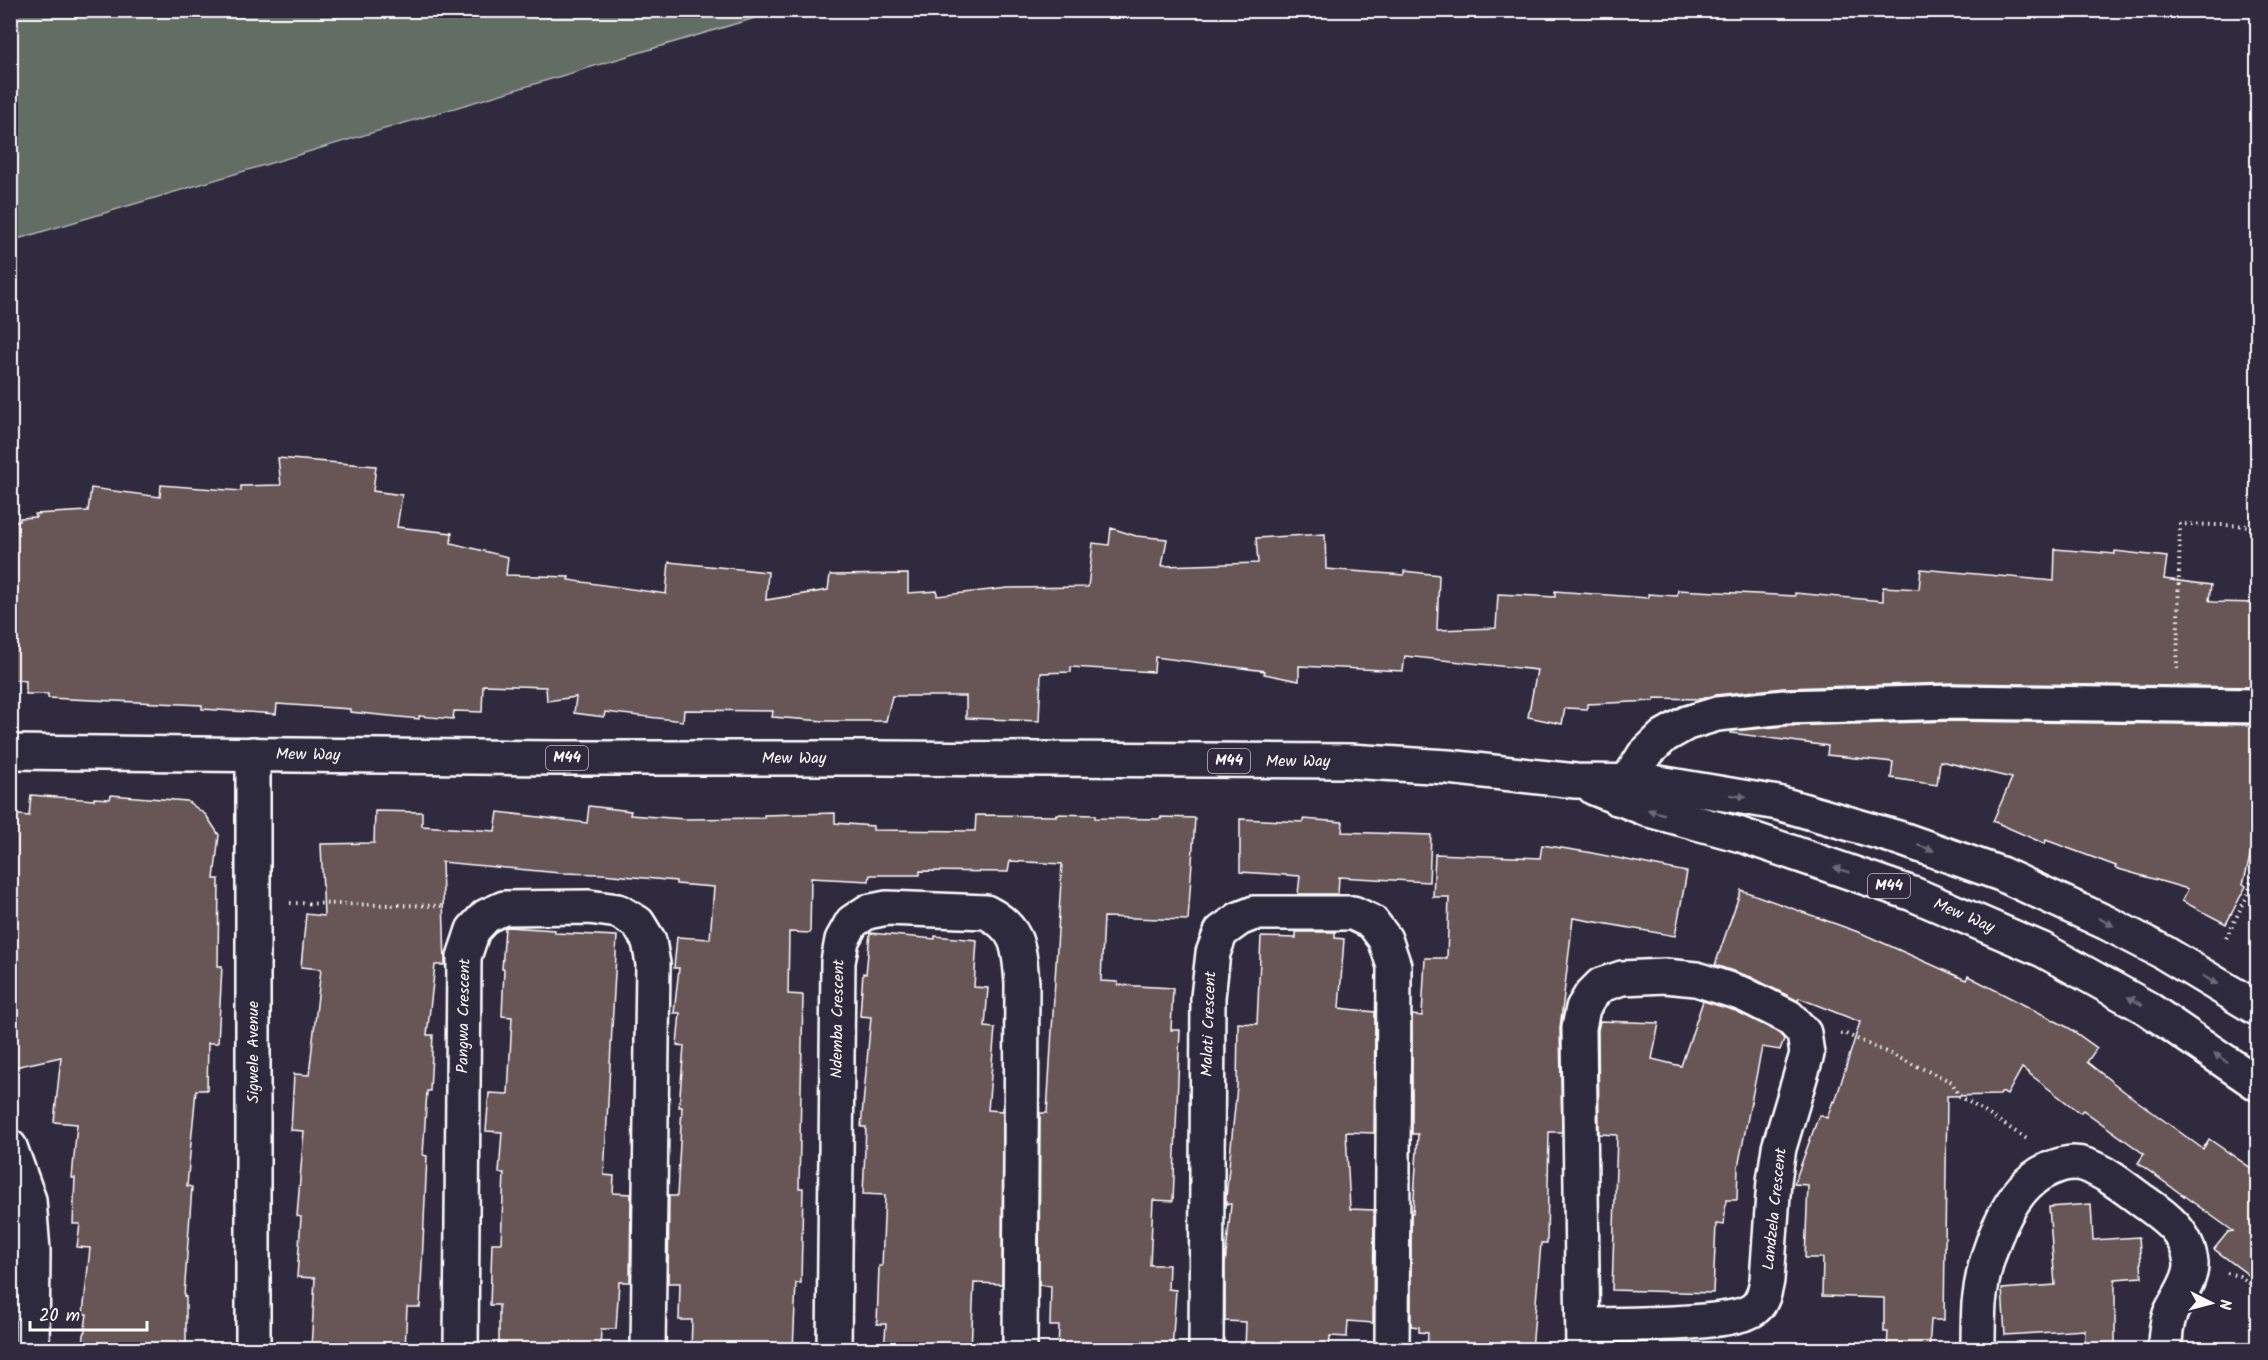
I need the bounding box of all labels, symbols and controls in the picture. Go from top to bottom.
street label: Mew Way [276,742,341,768]
road number: M44 [546,746,588,770]
street label: Mew Way [762,746,827,771]
road number: M44 [1208,749,1250,773]
street label: Mew Way [1266,749,1331,774]
one-way arrow [1729,792,1748,801]
one-way arrow [1647,807,1665,816]
one-way arrow [1917,843,1935,853]
one-way arrow [1833,864,1851,874]
road number: M44 [1868,874,1910,898]
street label: Mew Way [1929,892,1999,940]
one-way arrow [2097,917,2115,927]
street label: Pangwa Crescent [450,958,478,1074]
street label: Ndemba Crescent [824,958,852,1079]
street label: Malati Crescent [1195,970,1223,1077]
one-way arrow [2202,975,2219,985]
one-way arrow [2126,996,2143,1006]
street label: Sigwele Avenue [241,1001,266,1103]
one-way arrow [2213,1052,2229,1064]
street label: Landzela Crescent [1756,1146,1794,1271]
north arrow [2181,1273,2241,1333]
scale bar [30,1294,147,1332]
text: N [2211,1298,2237,1311]
text: 20 m [39,1302,80,1331]

